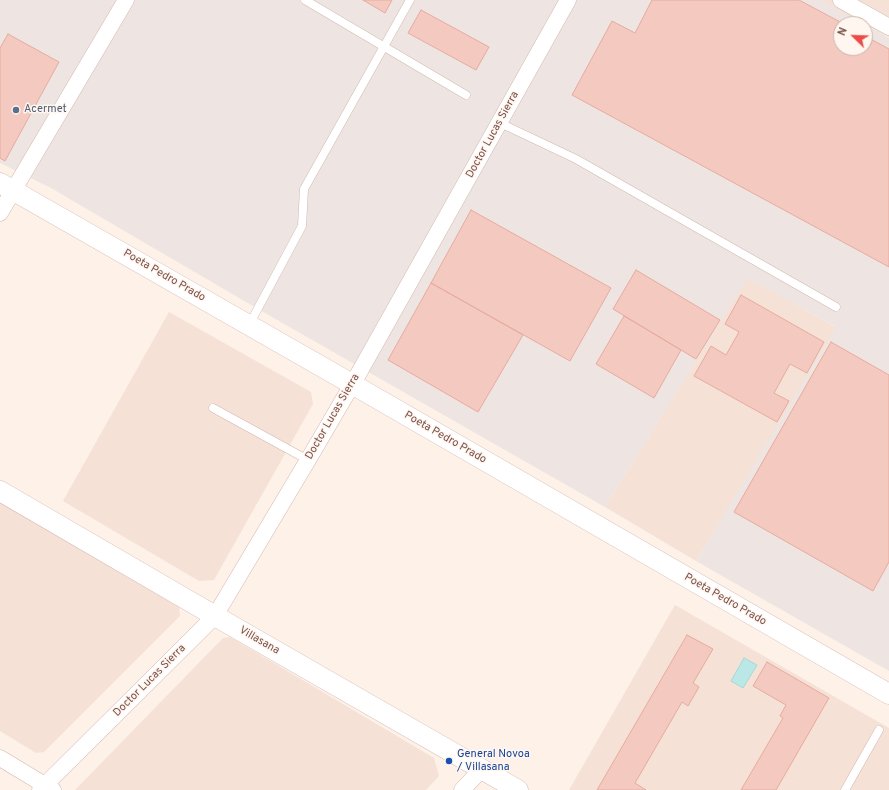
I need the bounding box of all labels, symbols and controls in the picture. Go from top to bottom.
north arrow [833,16,873,56]
text: N [835,25,851,38]
street label: Doctor Lucas Sierra [464,89,522,181]
place label: Acermet [24,103,67,117]
marker: Acermet [11,105,21,115]
street label: Poeta Pedro Prado [121,247,207,305]
street label: Doctor Lucas Sierra [303,372,363,462]
street label: Poeta Pedro Prado [402,409,488,467]
street label: Poeta Pedro Prado [682,571,768,629]
street label: Villasana [236,624,282,658]
street label: Doctor Lucas Sierra [111,642,189,720]
place label: General Novoa / Villasana [457,748,530,774]
marker: General Novoa / Villasana [444,756,454,766]

